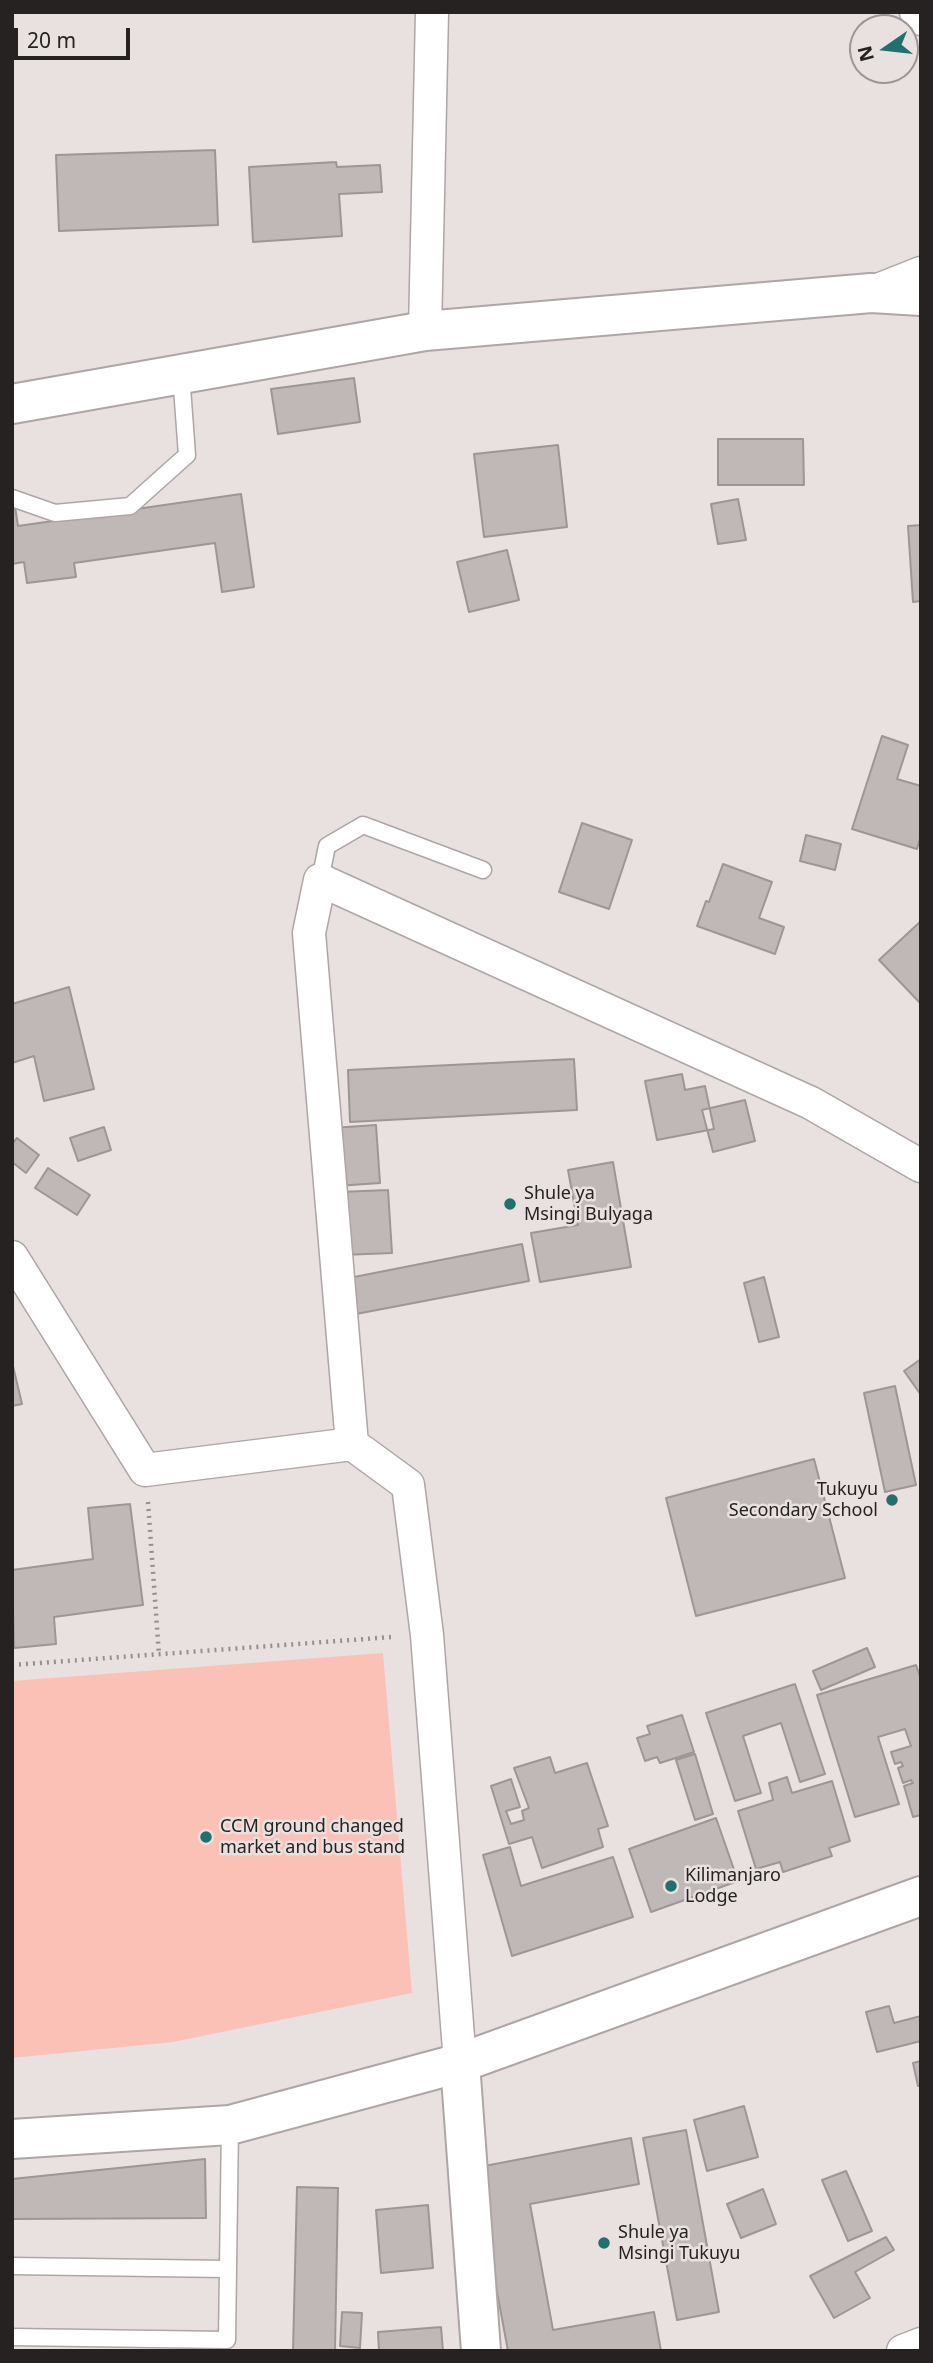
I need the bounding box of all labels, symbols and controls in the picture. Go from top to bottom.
scale bar [18,14,133,58]
north arrow [849,14,919,84]
text: 20 m [27,26,76,54]
text: N [851,43,880,64]
place label: Shule ya Msingi Bulyaga [524,1183,653,1226]
marker: Shule ya Msingi Bulyaga [502,1196,518,1212]
place label: Tukuyu Secondary School [729,1479,878,1522]
marker: Tukuyu Secondary School [884,1492,900,1508]
place label: CCM ground changed market and bus stand [220,1816,405,1858]
marker: CCM ground changed market and bus stand [198,1829,214,1845]
place label: Kilimanjaro Lodge [685,1865,781,1908]
marker: Kilimanjaro Lodge [663,1878,679,1894]
place label: Shule ya Msingi Tukuyu [618,2222,740,2264]
marker: Shule ya Msingi Tukuyu [596,2235,612,2251]

